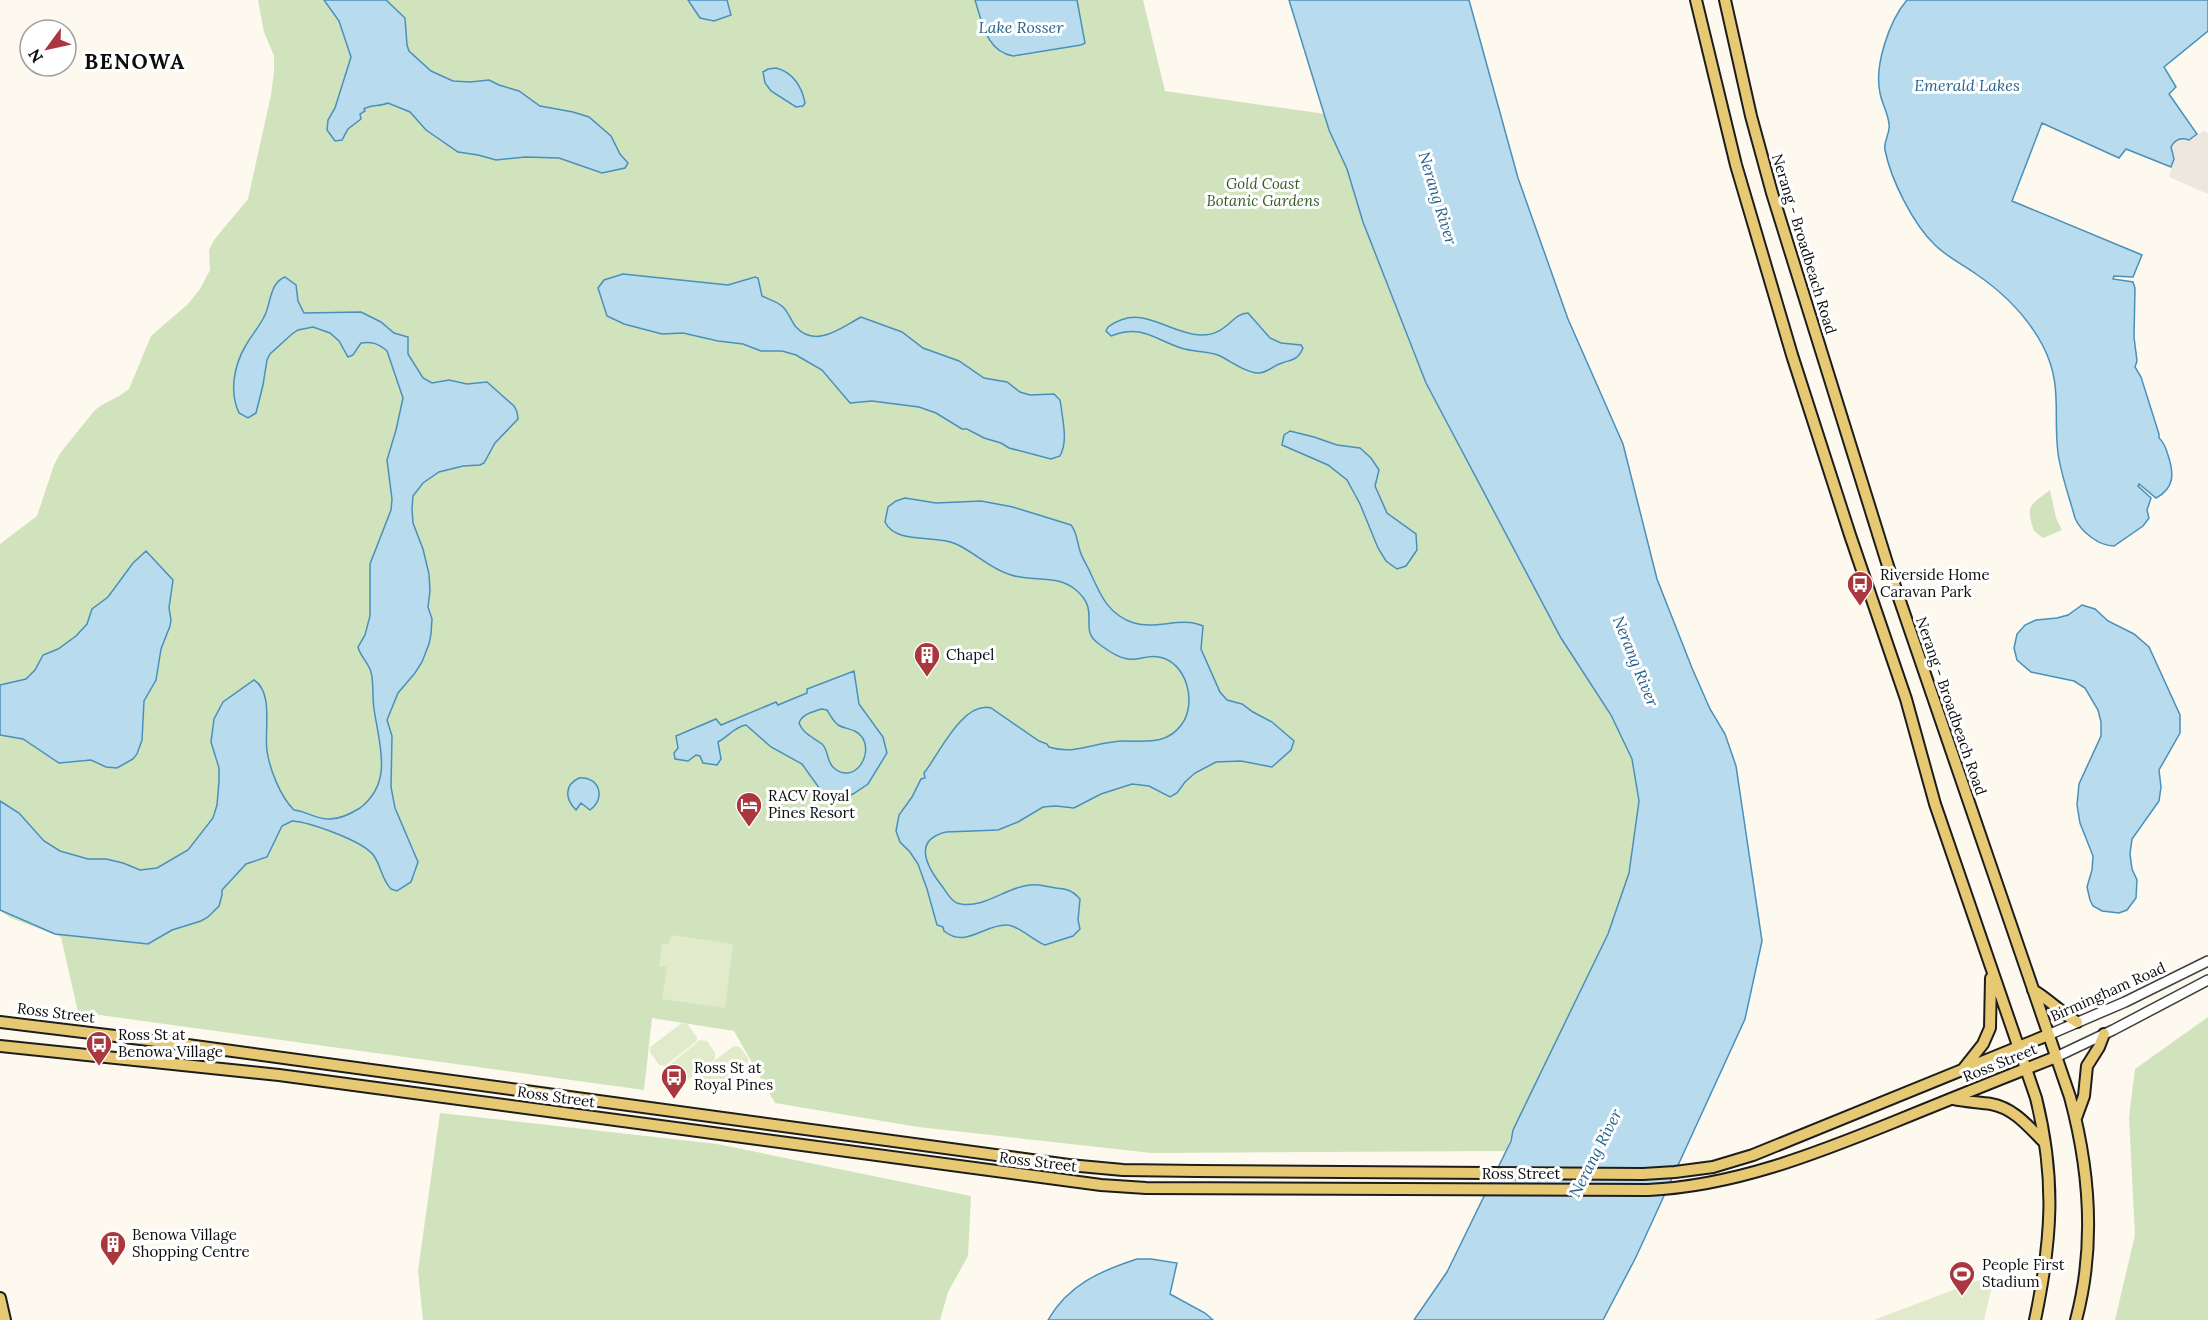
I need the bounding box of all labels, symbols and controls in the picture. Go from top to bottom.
water label: Lake Rosser [979,17,1064,37]
north arrow [18,18,78,78]
text: N [24,46,47,67]
district label: BENOWA [84,48,186,75]
water label: Emerald Lakes [1914,75,2020,95]
water label: Nerang River [1414,149,1462,248]
street label: Nerang - Broadbeach Road [1768,151,1841,336]
park label: Gold Coast Botanic Gardens [1206,174,1320,210]
place label: Riverside Home Caravan Park [1880,565,1990,601]
bus stop icon: Riverside Home Caravan Park [1845,569,1875,607]
water label: Nerang River [1609,613,1664,710]
street label: Nerang - Broadbeach Road [1912,614,1991,798]
building icon: Chapel [912,640,942,678]
place label: Chapel [946,645,994,664]
place label: RACV Royal Pines Resort [768,786,855,822]
hotel icon: RACV Royal Pines Resort [734,790,764,828]
street label: Birmingham Road [2047,958,2168,1025]
street label: Ross Street [16,998,96,1027]
place label: Ross St at Benowa Village [118,1025,223,1061]
bus stop icon: Ross St at Benowa Village [84,1029,114,1067]
street label: Ross Street [1960,1039,2040,1086]
place label: Ross St at Royal Pines [694,1058,773,1094]
bus stop icon: Ross St at Royal Pines [659,1062,689,1100]
street label: Ross Street [516,1082,596,1111]
water label: Nerang River [1564,1105,1626,1200]
street label: Ross Street [998,1147,1078,1176]
street label: Ross Street [1482,1164,1560,1183]
place label: Benowa Village Shopping Centre [132,1225,250,1261]
building icon: Benowa Village Shopping Centre [98,1229,128,1267]
place label: People First Stadium [1982,1255,2065,1291]
sports icon: People First Stadium [1947,1259,1977,1297]

